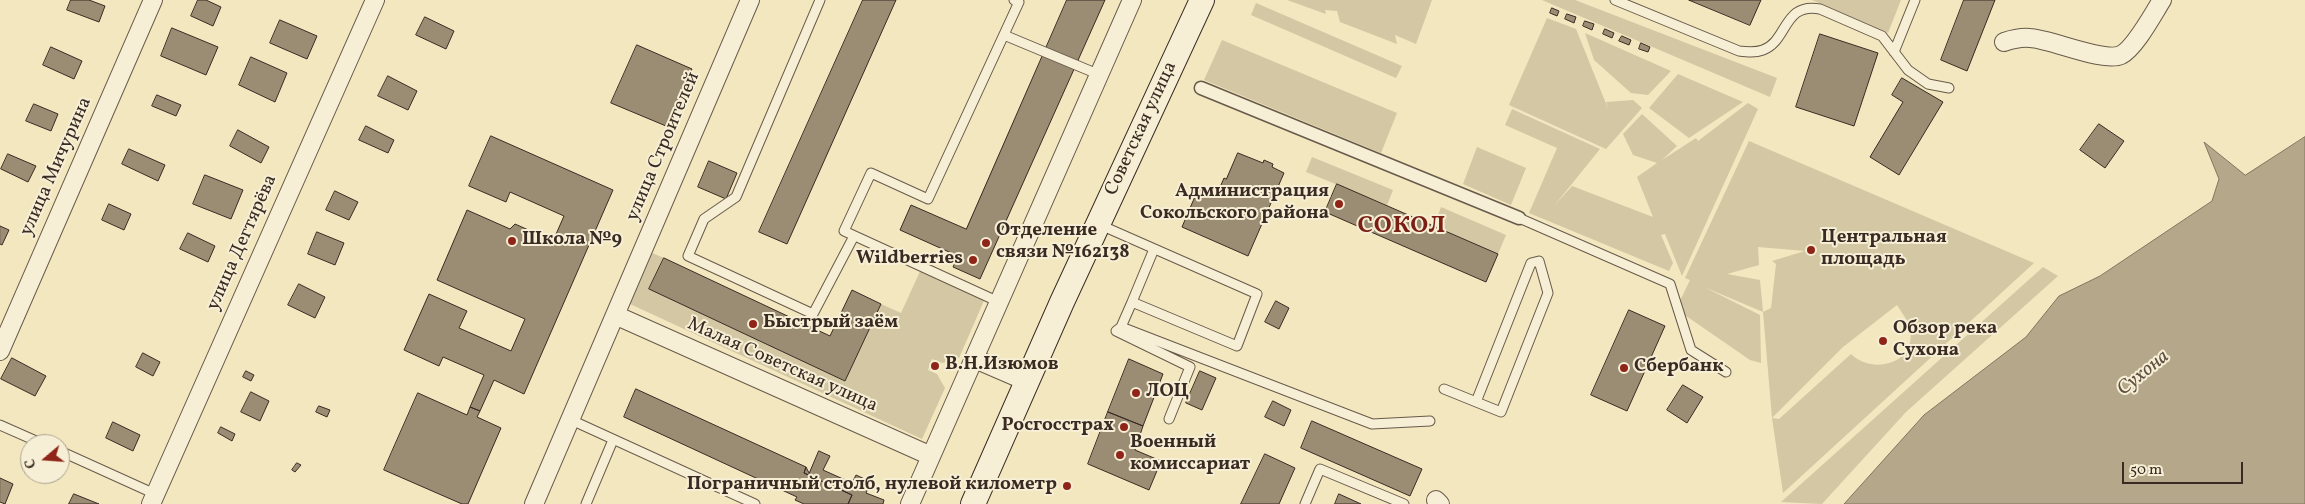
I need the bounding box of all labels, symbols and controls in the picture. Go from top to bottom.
street label: Советская улица [1101,58,1183,200]
street label: улица Строителей [622,69,706,225]
street label: улица Мичурина [16,94,98,240]
street label: улица Дегтярёва [203,172,283,314]
place label: Администрация Сокольского района [1140,182,1329,226]
marker: Администрация Сокольского района [1333,198,1345,210]
district label: СОКОЛ [1357,214,1447,242]
place label: Отделение связи №162138 [996,221,1130,265]
place label: Центральная площадь [1821,228,1947,272]
place label: Школа №9 [522,230,622,252]
marker: Школа №9 [506,235,518,247]
marker: Отделение связи №162138 [980,237,992,249]
marker: Центральная площадь [1805,244,1817,256]
place label: Wildberries [856,249,963,271]
marker: Wildberries [967,254,979,266]
place label: Быстрый заём [763,313,898,335]
street label: Малая Советская улица [683,314,881,418]
marker: Быстрый заём [747,318,759,330]
place label: Обзор река Сухона [1893,319,1997,363]
marker: Обзор река Сухона [1877,335,1889,347]
water label: Сухона [2113,346,2175,402]
place label: В.Н.Изюмов [945,355,1059,377]
place label: Сбербанк [1634,357,1724,379]
marker: В.Н.Изюмов [929,360,941,372]
marker: Сбербанк [1618,362,1630,374]
place label: ЛОЦ [1146,382,1189,404]
marker: ЛОЦ [1130,387,1142,399]
place label: Росгосстрах [1002,416,1114,438]
marker: Росгосстрах [1118,421,1130,433]
place label: Военный комиссариат [1130,433,1250,477]
north arrow [20,434,70,484]
marker: Военный комиссариат [1114,449,1126,461]
scale bar [2125,452,2246,484]
text: С [21,456,42,471]
text: 50 m [2130,460,2162,481]
place label: Пограничный столб, нулевой километр [687,475,1057,497]
marker: Пограничный столб, нулевой километр [1061,480,1073,492]

